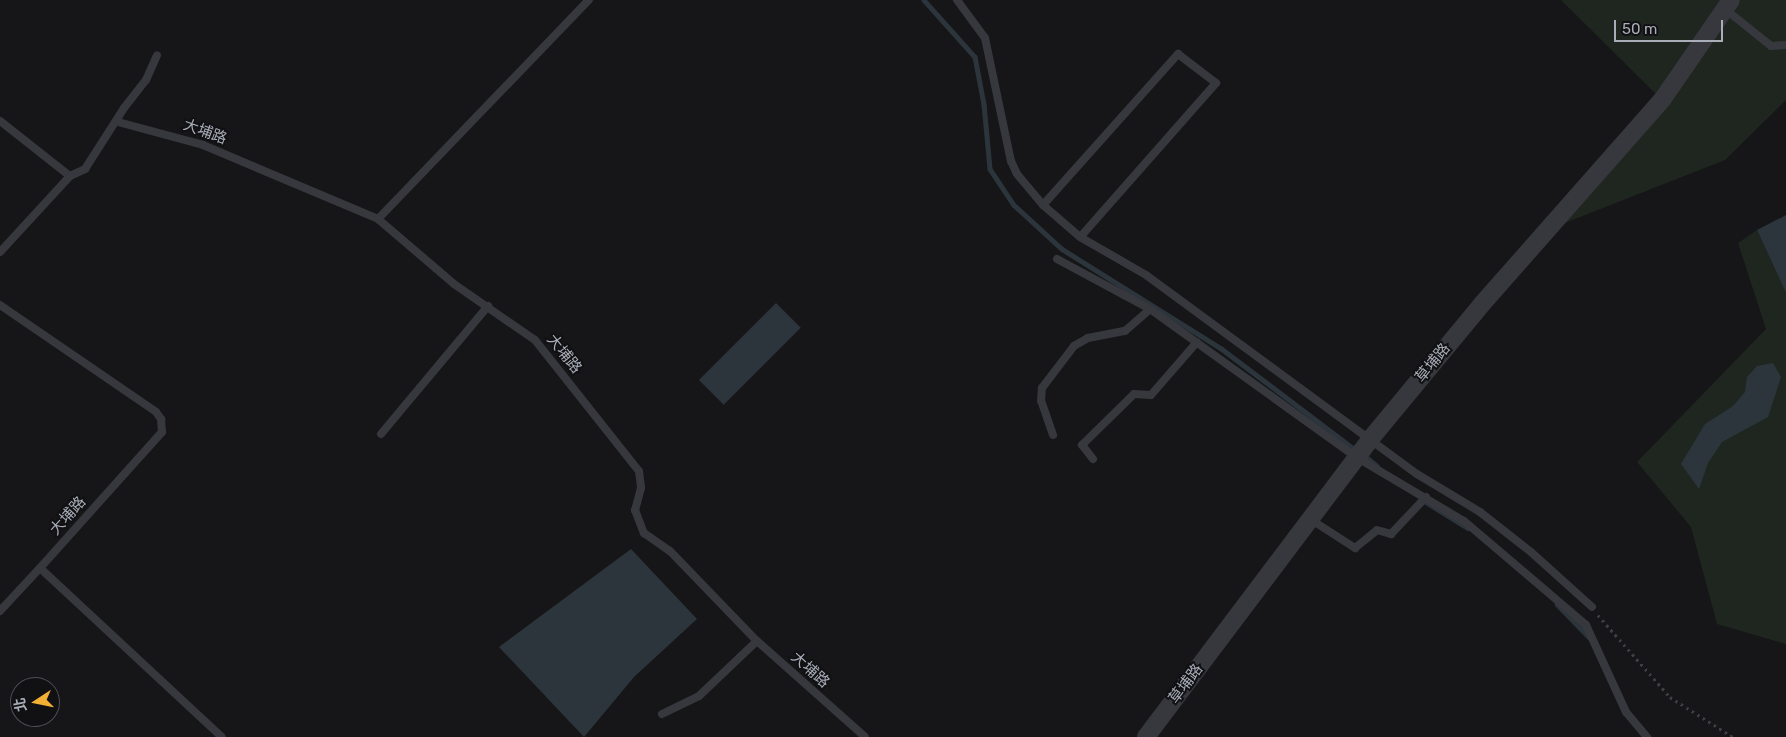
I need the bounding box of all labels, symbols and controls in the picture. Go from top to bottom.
scale bar [1616,10,1725,42]
text: 50 m [1622,20,1657,38]
street label: 大埔路 [181,116,229,148]
street label: 大埔路 [543,331,585,377]
street label: 草埔路 [1412,340,1454,386]
street label: 大埔路 [46,493,90,539]
street label: 大埔路 [787,648,833,692]
street label: 草埔路 [1165,661,1207,707]
north arrow [10,677,60,727]
text: 北 [11,696,30,713]

